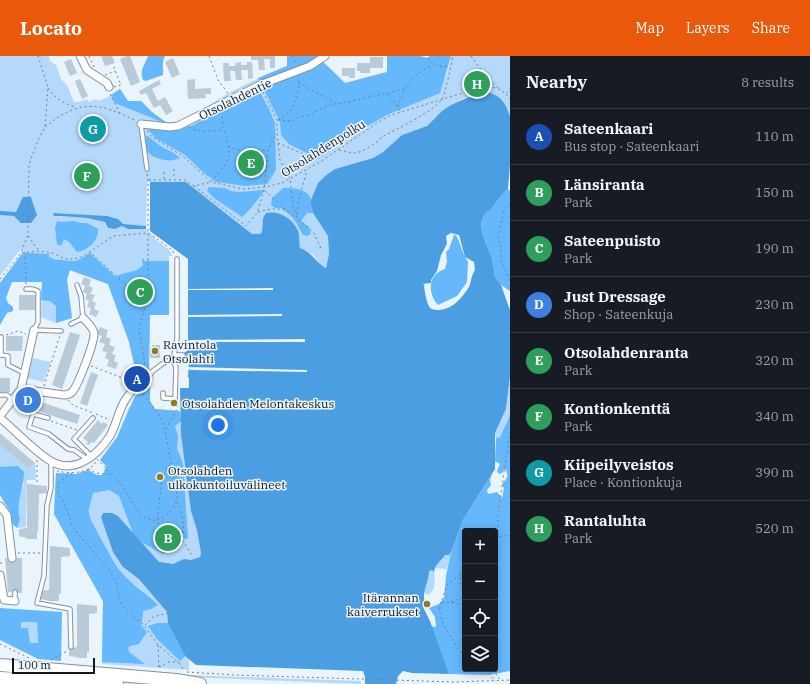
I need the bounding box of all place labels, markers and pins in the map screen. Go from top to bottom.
pin: H [464,69,490,99]
pin: G [80,114,106,144]
pin: E [238,148,264,178]
pin: F [74,161,100,191]
pin: C [127,277,153,307]
place label: Ravintola Otsolahti [163,337,217,366]
marker: Ravintola Otsolahti [150,346,160,356]
pin: A [124,364,150,394]
pin: D [15,385,41,415]
place label: Otsolahden Melontakeskus [182,396,334,411]
marker: Otsolahden Melontakeskus [169,398,179,408]
place label: Otsolahden ulkokuntoiluvälineet [168,463,285,492]
marker: Otsolahden ulkokuntoiluvälineet [155,472,165,482]
pin: B [155,523,181,553]
place label: Itärannan kaiverrukset [347,590,419,619]
marker: Itärannan kaiverrukset [422,599,432,609]

